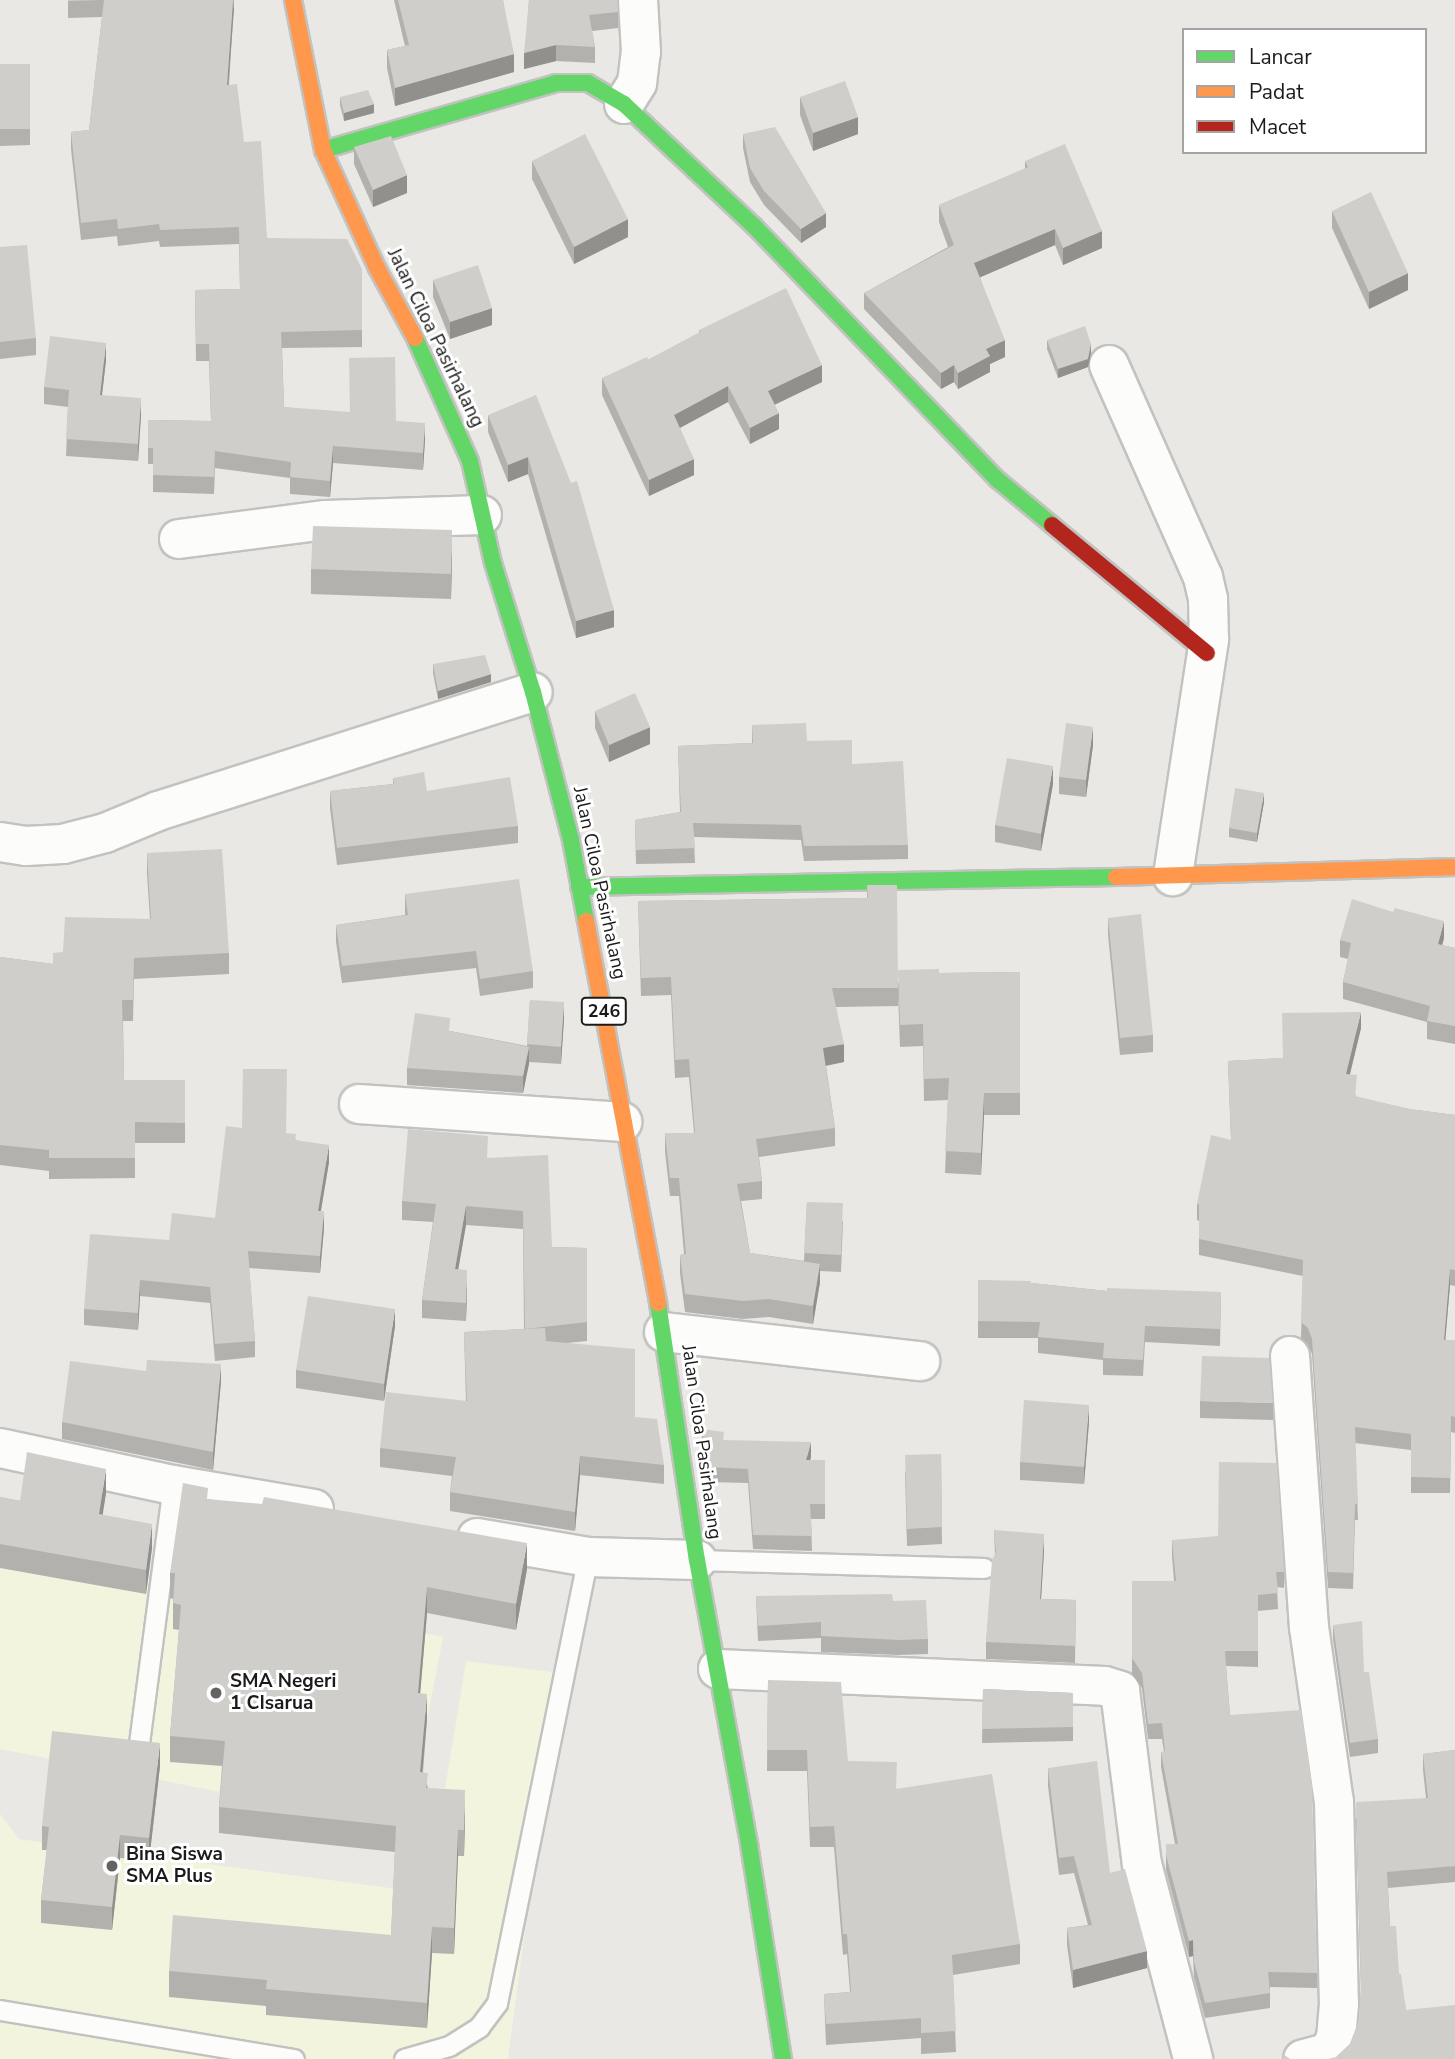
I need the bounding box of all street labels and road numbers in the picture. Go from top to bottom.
street label: Jalan Ciloa Pasirhalang [382,245,488,431]
street label: Jalan Ciloa Pasirhalang [567,785,631,981]
road number: 246 [580,996,628,1026]
street label: Jalan Ciloa Pasirhalang [676,1343,726,1541]

